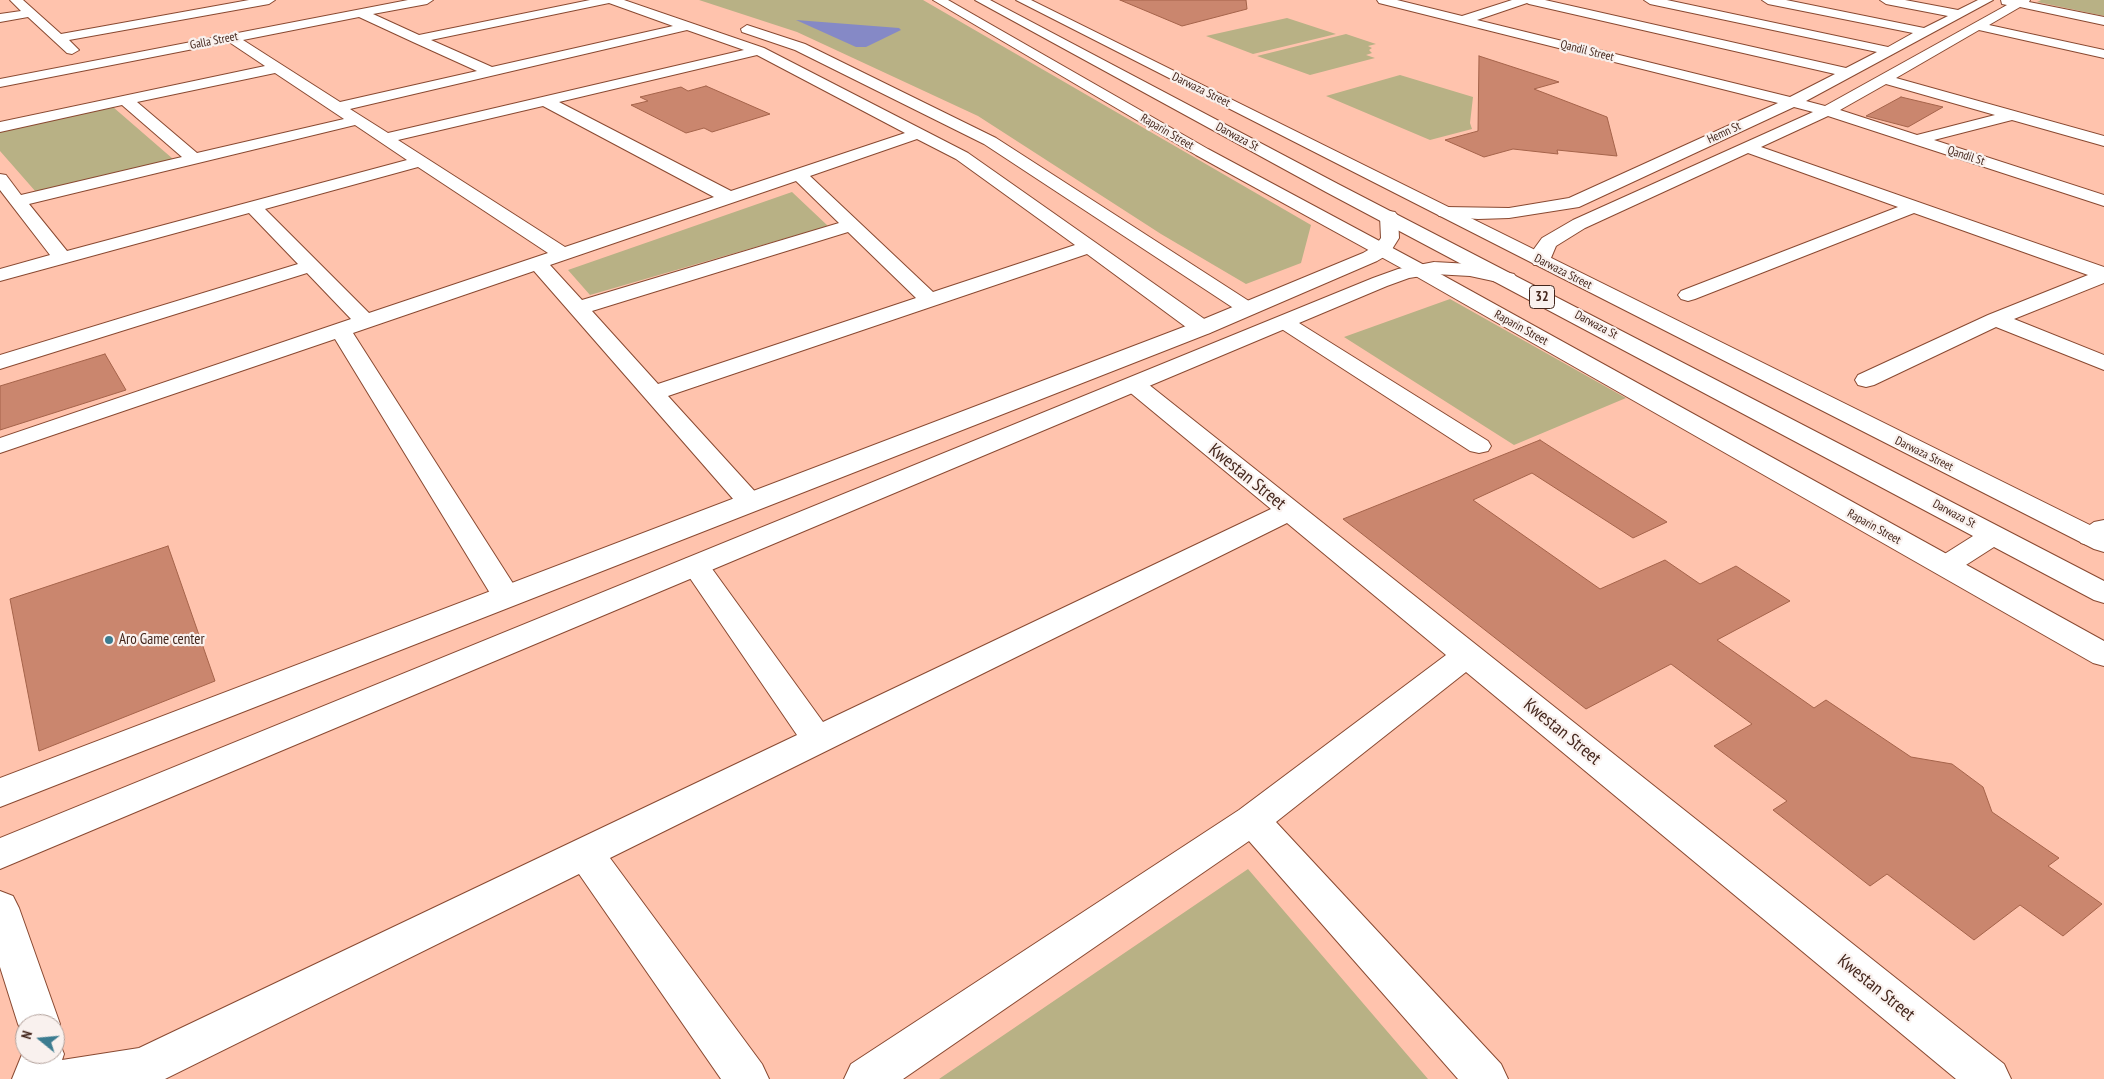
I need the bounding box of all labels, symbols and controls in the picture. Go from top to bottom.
street label: Galla Street [189,29,239,53]
street label: Qandil Street [1559,37,1615,65]
street label: Darwaza Street [1170,70,1232,110]
street label: Raparin Street [1138,111,1196,153]
street label: Hemn St [1705,119,1743,147]
street label: Darwaza St [1213,120,1261,154]
street label: Qandil St [1946,143,1986,169]
street label: Darwaza Street [1532,251,1594,293]
road number: 32 [1530,286,1554,308]
street label: Raparin Street [1492,307,1550,349]
street label: Darwaza St [1572,308,1620,342]
street label: Darwaza Street [1893,434,1955,474]
street label: Kwestan Street [1204,439,1290,515]
street label: Darwaza St [1930,497,1978,531]
street label: Raparin Street [1845,506,1903,548]
place label: Aro Game center [119,631,205,649]
marker: Aro Game center [103,634,115,646]
street label: Kwestan Street [1519,694,1605,770]
street label: Kwestan Street [1833,950,1919,1026]
north arrow [15,1014,65,1064]
text: N [17,1029,36,1041]

